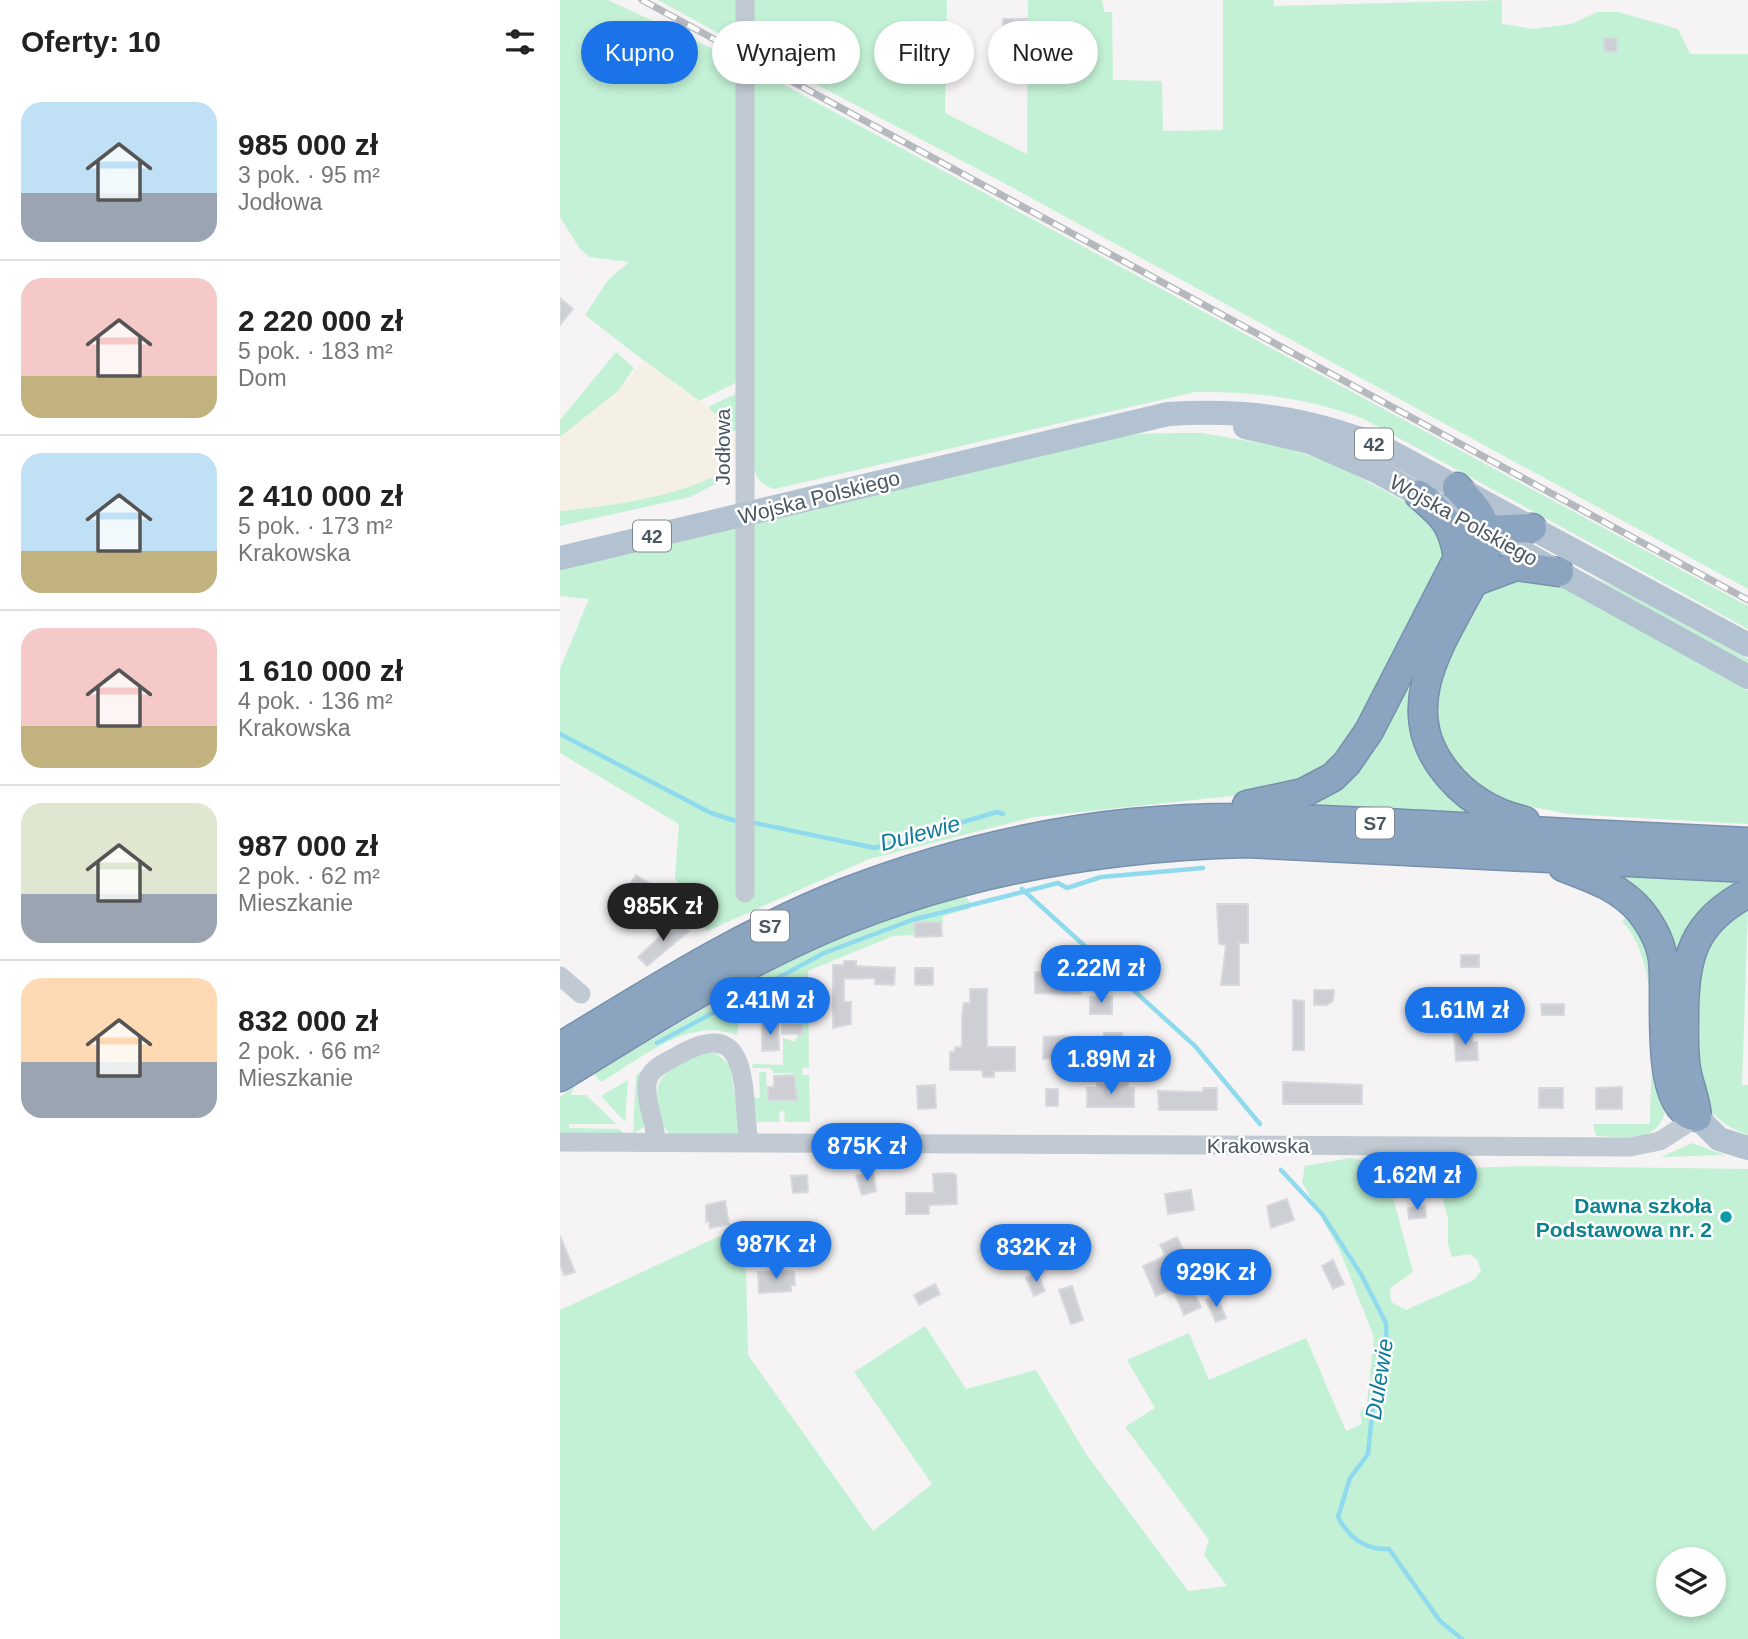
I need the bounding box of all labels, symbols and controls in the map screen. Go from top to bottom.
chip: Kupno [581,21,698,84]
chip: Wynajem [712,21,860,84]
chip: Filtry [874,21,974,84]
chip: Nowe [988,21,1098,84]
icon: filters [501,23,539,61]
text: Oferty: 10 [21,25,161,58]
text: 985 000 zł [238,128,378,161]
icon: home [77,130,161,214]
text: 3 pok. · 95 m² [238,162,380,188]
text: Jodłowa [238,189,322,215]
text: 2 220 000 zł [238,304,403,337]
icon: home [77,306,161,390]
text: 5 pok. · 183 m² [238,338,393,364]
text: Dom [238,365,287,391]
street label: Jodłowa [711,408,734,486]
road number: 42 [1355,428,1393,460]
street label: Wojska Polskiego [736,466,902,528]
street label: Wojska Polskiego [1386,470,1542,570]
text: 2 410 000 zł [238,479,403,512]
icon: home [77,481,161,565]
text: 5 pok. · 173 m² [238,513,393,539]
road number: 42 [633,520,671,552]
text: Krakowska [238,540,350,566]
text: 1 610 000 zł [238,654,403,687]
icon: home [77,656,161,740]
text: 4 pok. · 136 m² [238,688,393,714]
text: Krakowska [238,715,350,741]
road number: S7 [1356,808,1394,838]
water label: Dulewie [877,810,963,856]
text: 987 000 zł [238,829,378,862]
icon: home [77,831,161,915]
text: 2 pok. · 62 m² [238,863,380,889]
pin: 985K zł [598,884,728,943]
text: Mieszkanie [238,890,353,916]
text: 985K zł [623,893,703,919]
road number: S7 [751,910,789,942]
pin: 2.22M zł [1029,946,1173,1005]
text: 2.22M zł [1057,955,1145,981]
pin: 2.41M zł [698,978,842,1037]
text: 2.41M zł [726,987,814,1013]
pin: 1.61M zł [1393,988,1537,1047]
text: 1.61M zł [1421,997,1509,1023]
text: 832 000 zł [238,1004,378,1037]
icon: home [77,1006,161,1090]
pin: 1.89M zł [1039,1036,1183,1096]
text: 2 pok. · 66 m² [238,1038,380,1064]
text: 1.89M zł [1067,1046,1155,1072]
text: Mieszkanie [238,1065,353,1091]
pin: 875K zł [802,1124,932,1183]
text: 875K zł [827,1133,907,1159]
street label: Krakowska [1207,1134,1310,1157]
pin: 1.62M zł [1345,1152,1489,1212]
text: 1.62M zł [1373,1162,1461,1188]
place label: Dawna szkoła Podstawowa nr. 2 [1536,1194,1712,1241]
marker: Dawna szkoła Podstawowa nr. 2 [1718,1209,1734,1225]
pin: 987K zł [711,1222,841,1281]
pin: 832K zł [971,1224,1101,1284]
text: 987K zł [736,1231,816,1257]
text: 832K zł [996,1234,1076,1260]
pin: 929K zł [1151,1250,1281,1309]
text: 929K zł [1176,1259,1256,1285]
water label: Dulewie [1360,1337,1398,1421]
map controls [1656,1547,1726,1617]
button: layers [1656,1547,1726,1617]

